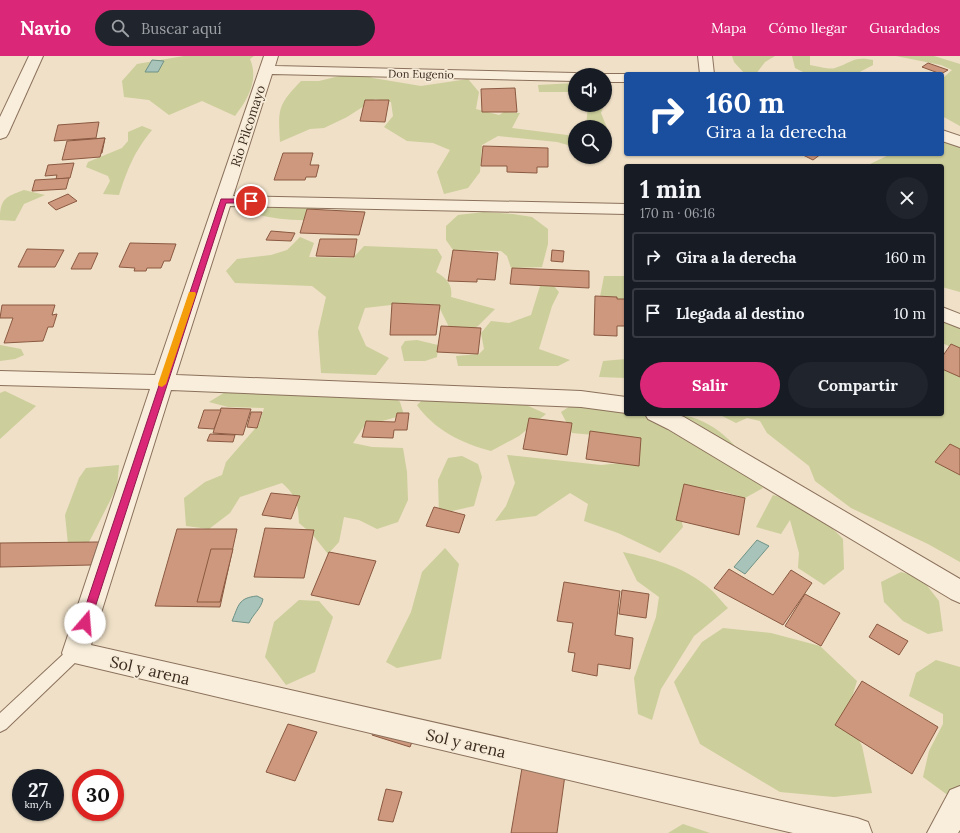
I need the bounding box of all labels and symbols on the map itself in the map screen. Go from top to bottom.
street label: Don Eugenio [388,66,454,82]
street label: Rio Pilcomayo [227,83,269,169]
pin [234,184,268,218]
position arrow [64,602,106,644]
street label: Sol y arena [108,651,192,689]
street label: Sol y arena [424,724,508,762]
speed limit sign: 30 [72,769,124,821]

